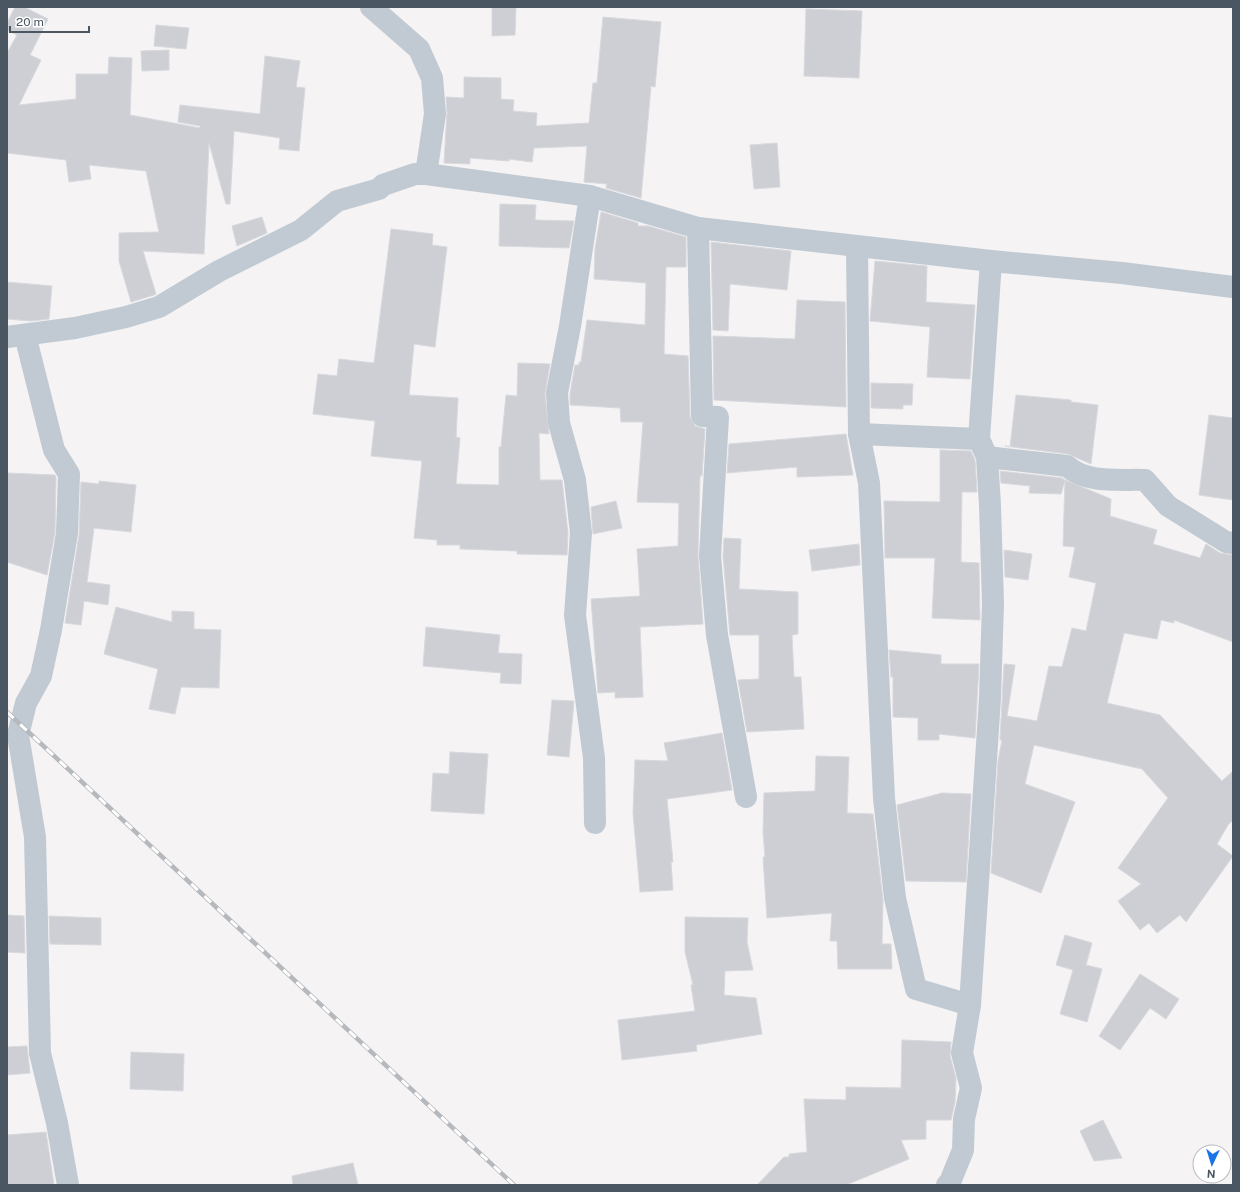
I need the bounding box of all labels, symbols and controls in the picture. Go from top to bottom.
scale bar [10,8,89,34]
text: 20 m [16,15,44,29]
north arrow [1192,1144,1232,1184]
text: N [1207,1168,1216,1180]

